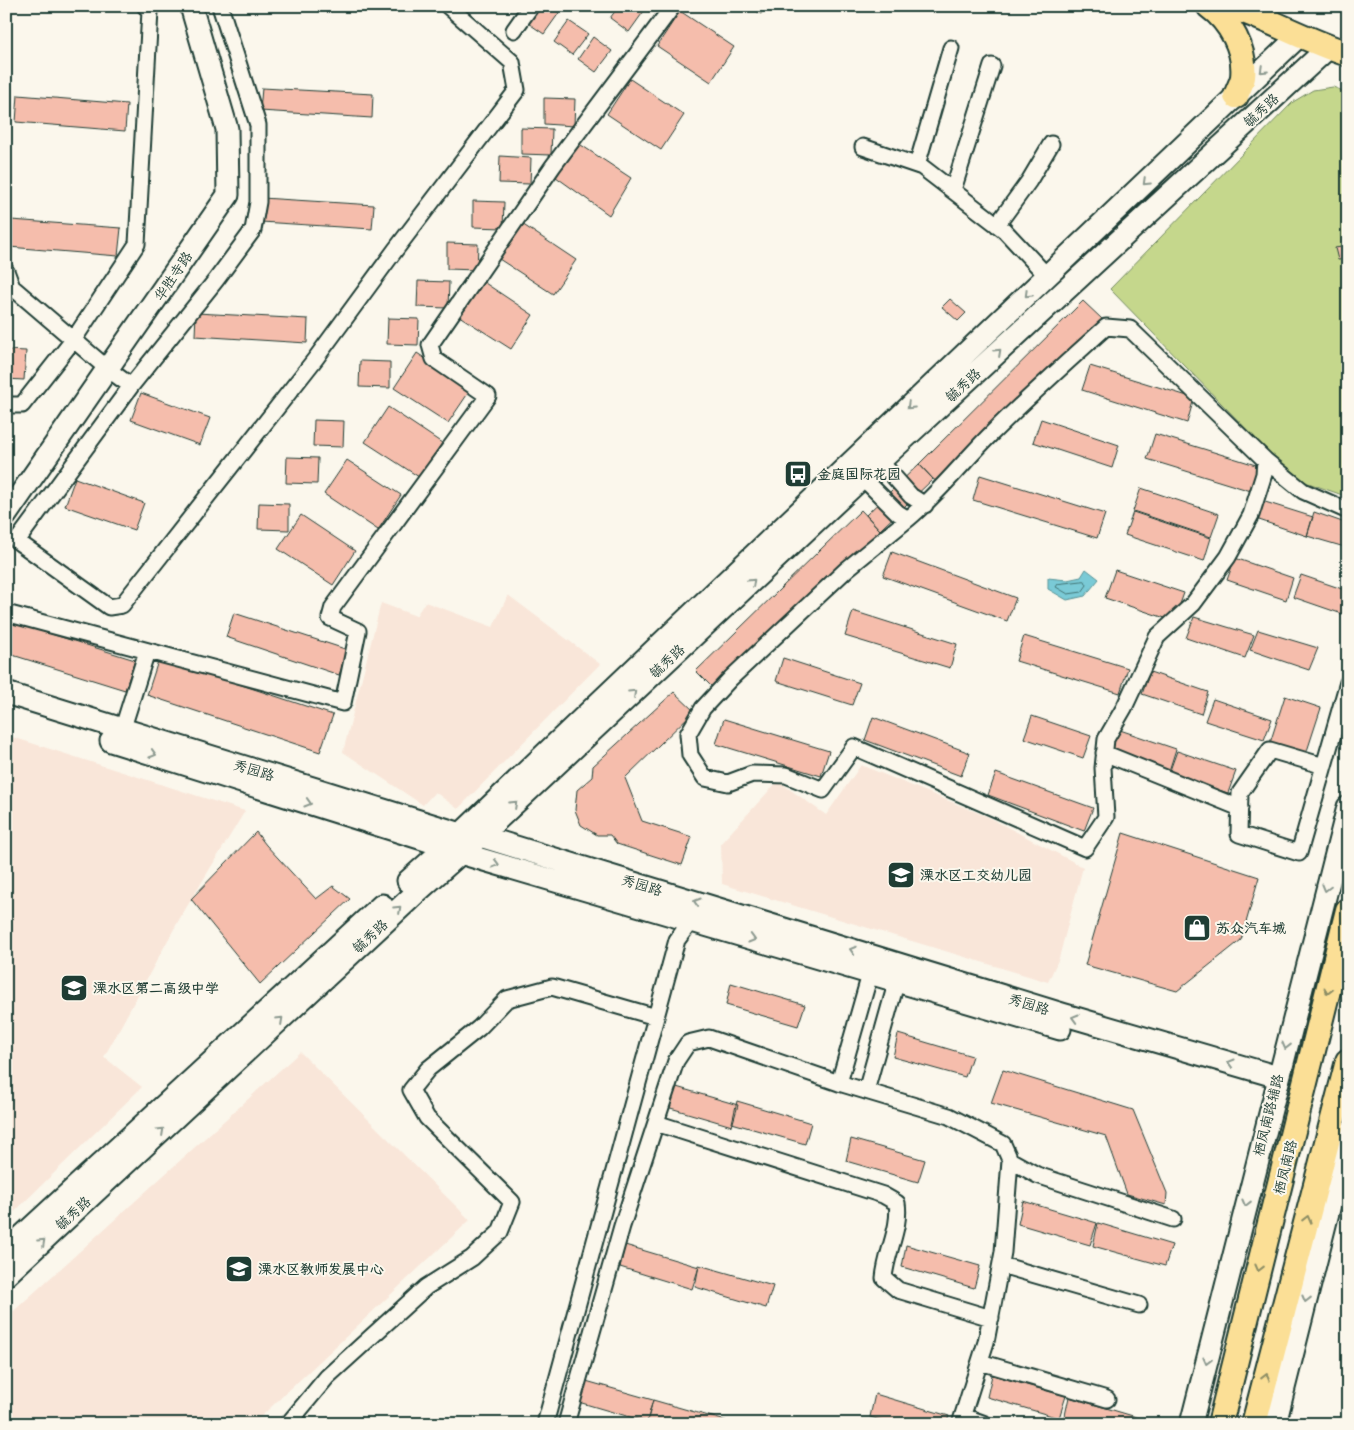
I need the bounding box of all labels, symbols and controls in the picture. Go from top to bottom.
one-way arrow [1260,64,1269,73]
street label: 毓秀路 [1240,89,1282,131]
one-way arrow [1142,176,1151,185]
street label: 华胜寺路 [150,248,196,304]
one-way arrow [1025,288,1034,297]
one-way arrow [993,349,1002,358]
street label: 毓秀路 [942,364,984,406]
one-way arrow [907,400,916,409]
bus stop icon: 金庭国际花园 [783,459,813,489]
place label: 金庭国际花园 [817,465,901,483]
one-way arrow [746,579,755,588]
street label: 毓秀路 [646,640,688,682]
one-way arrow [627,690,636,699]
one-way arrow [148,748,157,758]
street label: 秀园路 [231,755,277,785]
one-way arrow [303,797,312,807]
one-way arrow [509,801,518,810]
one-way arrow [491,858,499,868]
school or university icon: 溧水区工交幼儿园 [886,860,916,890]
place label: 溧水区工交幼儿园 [920,866,1032,884]
street label: 秀园路 [619,870,665,900]
one-way arrow [1322,884,1332,892]
one-way arrow [694,898,702,908]
one-way arrow [393,906,402,915]
shop icon: 苏众汽车城 [1182,913,1212,943]
street label: 毓秀路 [349,915,391,957]
place label: 苏众汽车城 [1216,919,1286,937]
one-way arrow [748,933,756,943]
one-way arrow [849,945,857,955]
school or university icon: 溧水区第二高级中学 [59,973,89,1003]
place label: 溧水区第二高级中学 [93,979,219,997]
one-way arrow [1323,987,1334,996]
street label: 秀园路 [1006,989,1052,1019]
one-way arrow [1072,1013,1080,1023]
one-way arrow [274,1017,283,1026]
one-way arrow [1281,1041,1292,1050]
one-way arrow [1228,1059,1236,1069]
street label: 栖凤南路辅路 [1249,1072,1287,1158]
one-way arrow [155,1128,164,1137]
street label: 栖凤南路 [1269,1138,1301,1196]
street label: 毓秀路 [52,1192,94,1234]
one-way arrow [1241,1199,1252,1208]
one-way arrow [1301,1215,1312,1224]
one-way arrow [36,1239,45,1248]
school or university icon: 溧水区教师发展中心 [224,1254,254,1284]
place label: 溧水区教师发展中心 [258,1260,384,1278]
one-way arrow [1254,1263,1265,1272]
one-way arrow [1301,1294,1312,1303]
one-way arrow [1202,1356,1212,1364]
one-way arrow [1261,1373,1271,1381]

